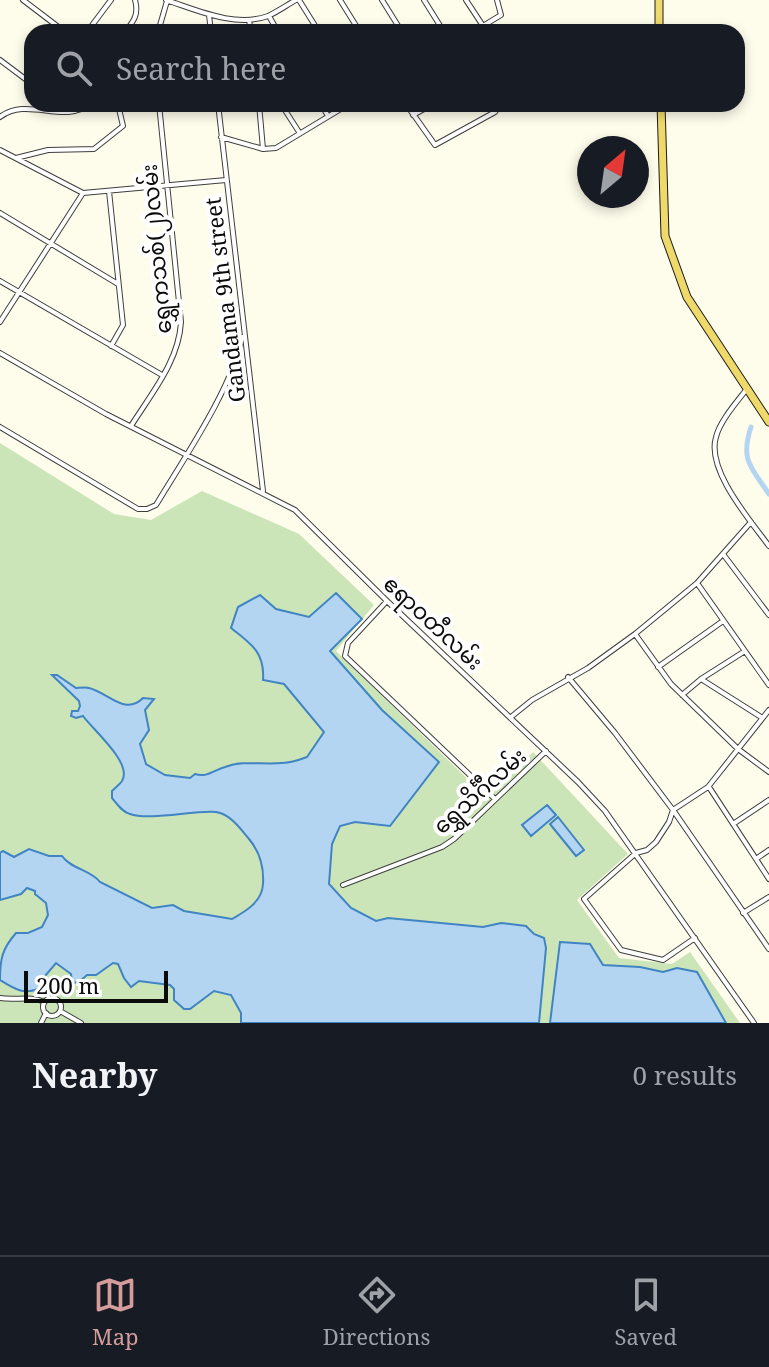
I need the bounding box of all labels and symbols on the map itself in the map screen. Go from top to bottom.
north arrow [577,136,649,208]
street label: ရွှေကသစ်(၂)လမ်း [133,162,181,335]
street label: Gandama 9th street [197,196,251,404]
street label: ဧရာဝတီလမ်း [375,568,490,679]
street label: ရွှေသိင်္ဂီလမ်း [426,740,535,843]
scale bar [24,967,168,1003]

